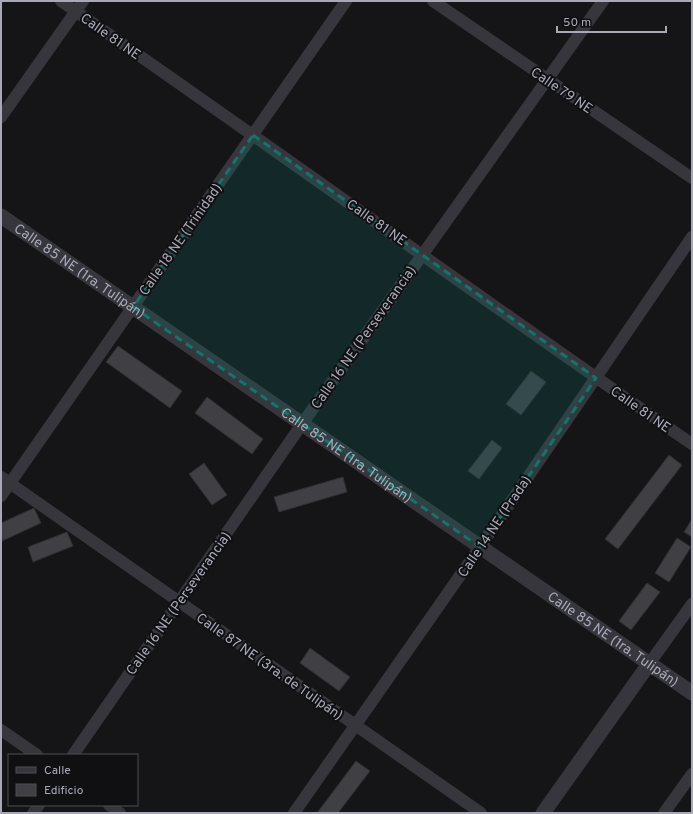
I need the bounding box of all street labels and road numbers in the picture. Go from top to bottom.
street label: Calle 81 NE [77,10,144,64]
street label: Calle 79 NE [527,64,595,118]
street label: Calle 18 NE (Trinidad) [136,180,226,299]
street label: Calle 81 NE [343,196,410,250]
street label: Calle 85 NE (1ra. Tulipán) [10,221,148,323]
street label: Calle 16 NE (Perseverancia) [308,263,420,413]
street label: Calle 81 NE [607,383,674,437]
street label: Calle 85 NE (1ra. Tulipán) [277,405,415,507]
street label: Calle 14 NE (Prada) [455,473,536,581]
street label: Calle 16 NE (Perseverancia) [123,529,235,679]
street label: Calle 85 NE (1ra. Tulipán) [544,589,681,691]
street label: Calle 87 NE (3ra. de Tulipán) [192,610,346,724]

